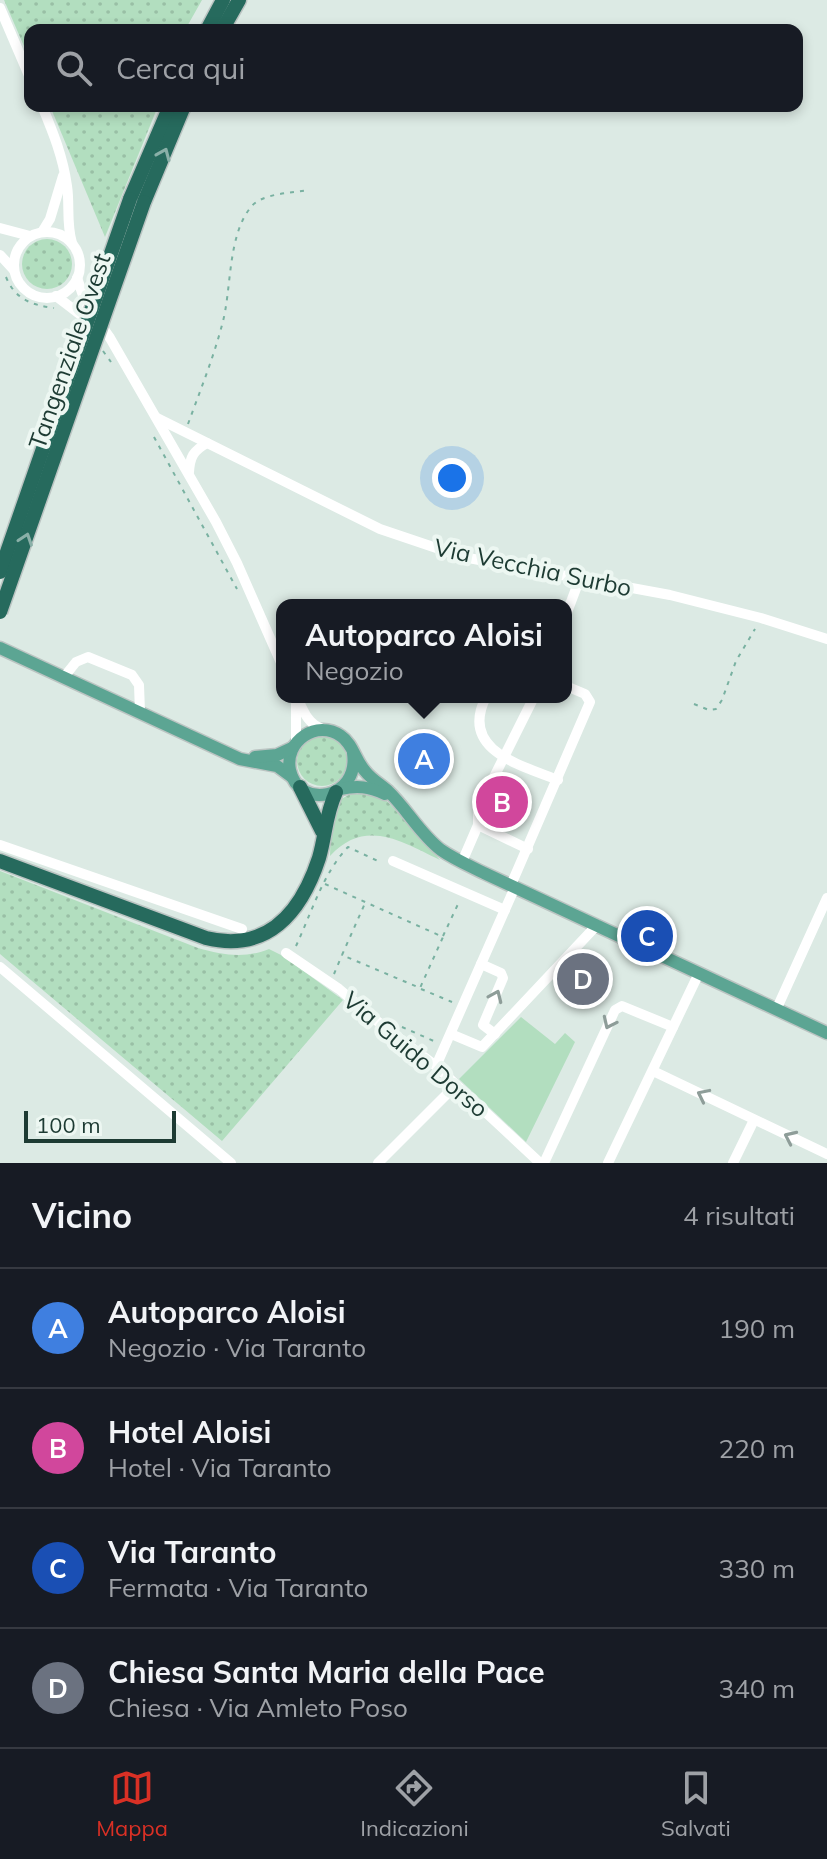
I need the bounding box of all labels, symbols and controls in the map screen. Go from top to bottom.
search box [24,24,803,112]
icon: search [52,46,96,90]
text: Cerca qui [116,49,246,87]
one-way arrow [154,148,171,162]
street label: Tangenziale Ovest [22,249,116,453]
your location [432,458,472,498]
street label: Via Vecchia Surbo [432,531,634,603]
one-way arrow [16,532,33,546]
popup [276,599,572,703]
text: Autoparco Aloisi [305,616,543,654]
text: Negozio [305,654,404,687]
pin: A [398,729,450,789]
pin: B [476,772,528,832]
pin: C [621,906,673,966]
pin: D [557,949,609,1009]
street label: Via Guido Dorso [337,985,495,1123]
one-way arrow [486,990,502,1004]
one-way arrow [603,1015,619,1030]
one-way arrow [697,1089,712,1105]
scale bar [24,1107,176,1143]
text: 100 m [36,1111,101,1139]
one-way arrow [784,1131,799,1147]
text: Vicino [32,1194,132,1237]
text: 4 risultati [683,1199,795,1232]
text: Autoparco Aloisi [108,1293,346,1331]
text: A [48,1312,68,1345]
text: 190 m [719,1312,795,1345]
text: Negozio · Via Taranto [108,1331,366,1364]
text: Hotel Aloisi [108,1413,271,1451]
text: B [49,1432,67,1465]
text: 220 m [719,1432,795,1465]
text: Hotel · Via Taranto [108,1451,332,1484]
text: Via Taranto [108,1533,276,1571]
text: C [49,1552,67,1585]
text: 330 m [719,1552,795,1585]
text: Fermata · Via Taranto [108,1571,368,1604]
text: Chiesa Santa Maria della Pace [108,1653,545,1691]
text: D [48,1672,68,1705]
text: 340 m [719,1672,795,1705]
text: Chiesa · Via Amleto Poso [108,1691,408,1724]
tab: Mappa [96,1766,168,1842]
tab: Indicazioni [360,1766,469,1842]
tab: Salvati [661,1766,731,1842]

